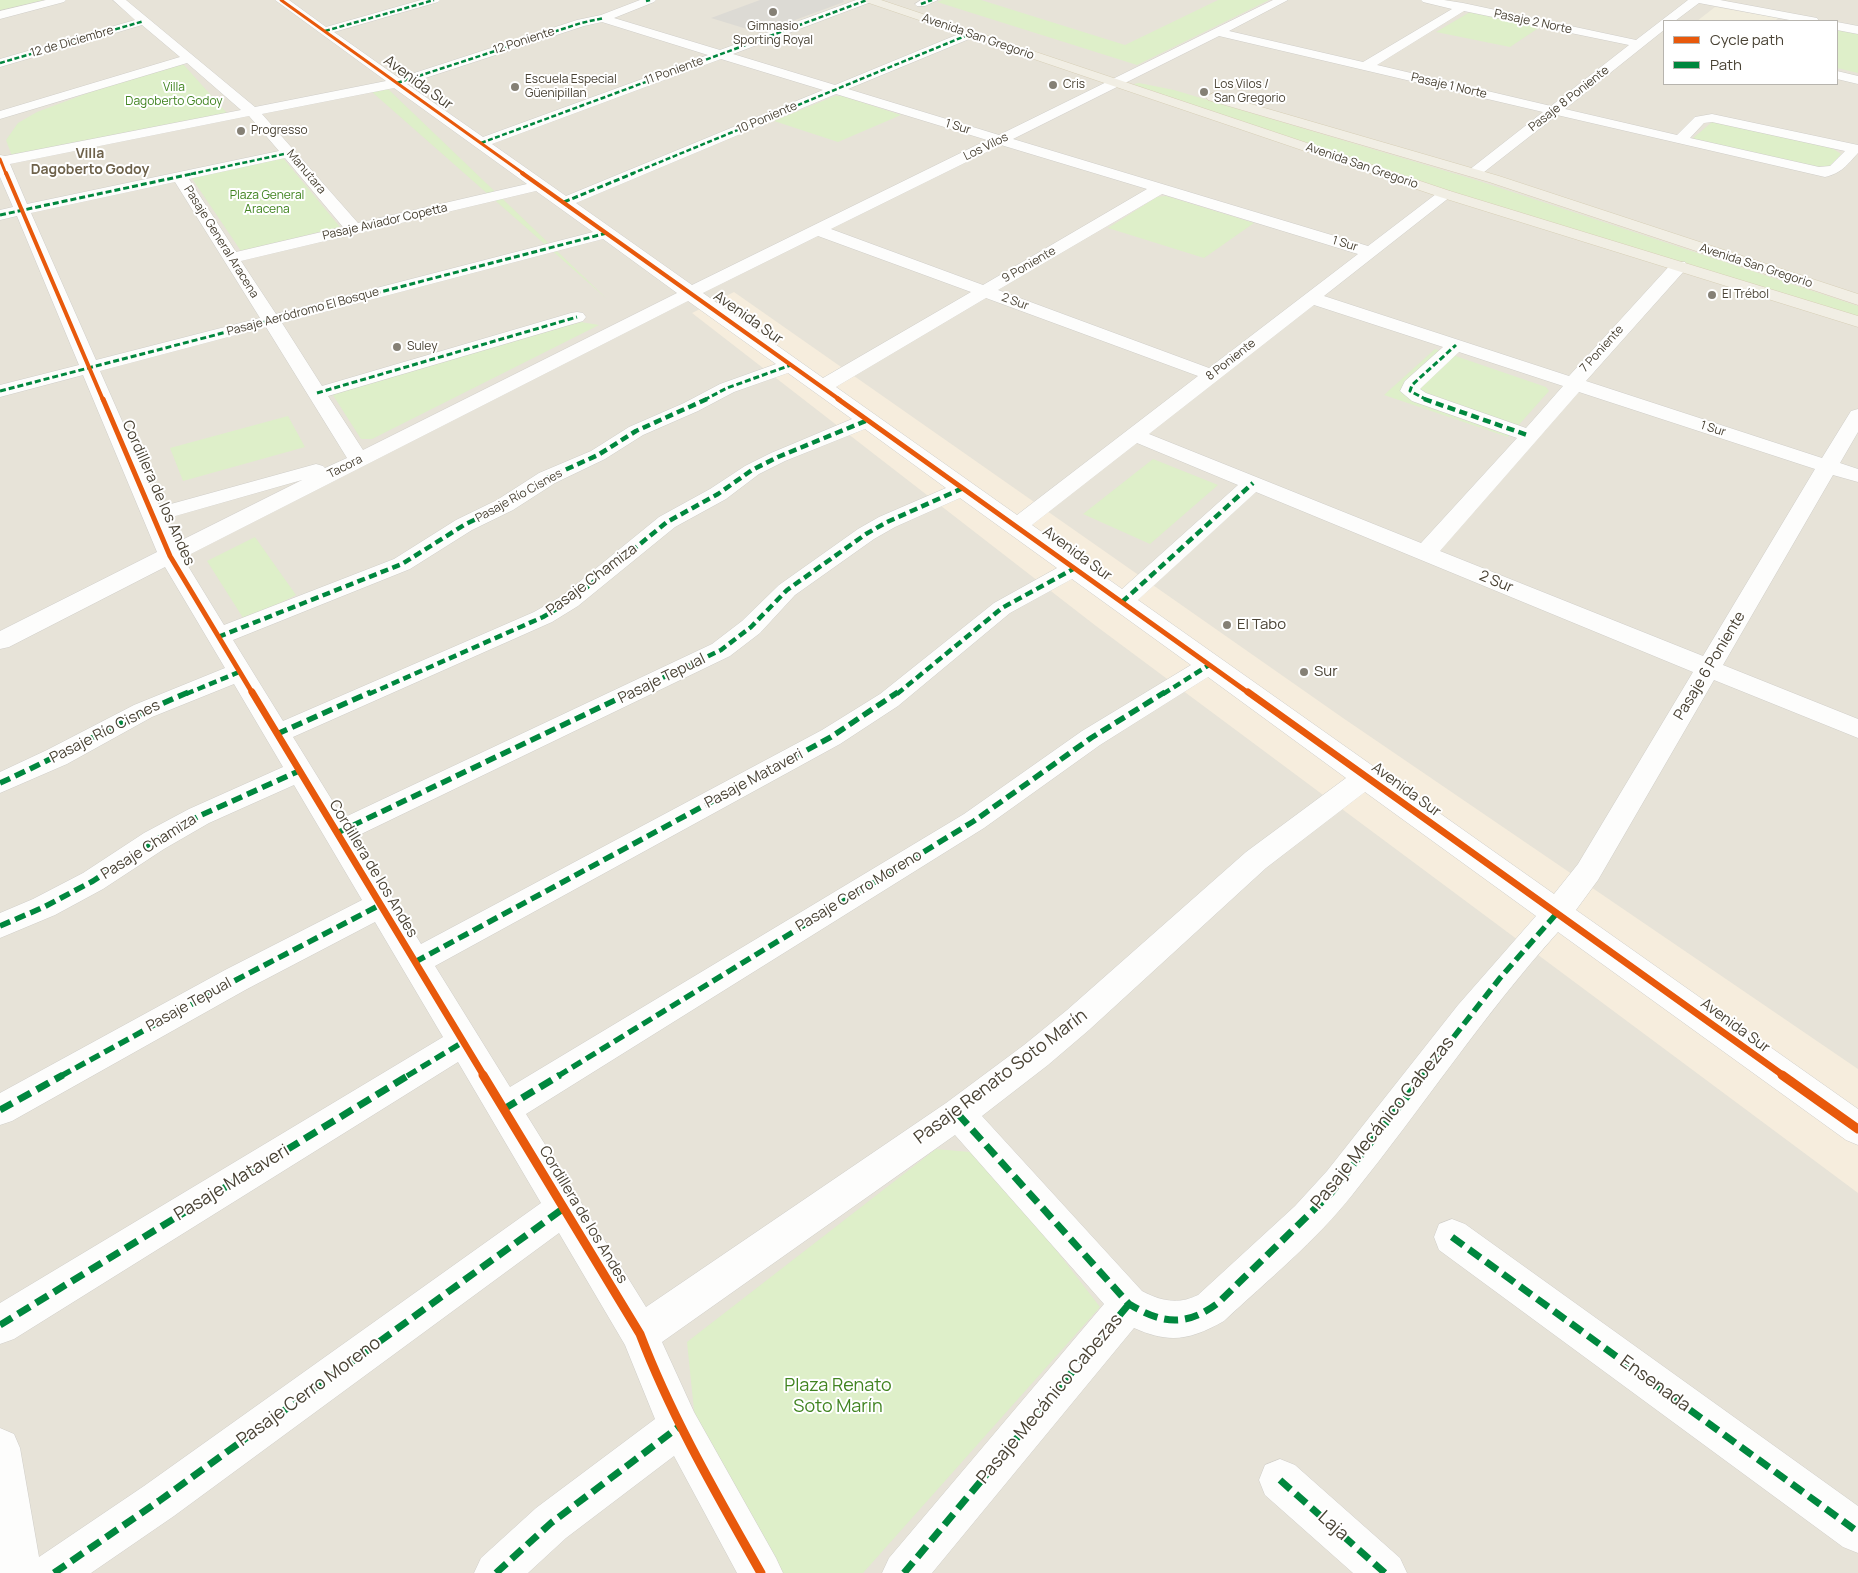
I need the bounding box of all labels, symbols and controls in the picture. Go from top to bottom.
marker: Gimnasio Sporting Royal [767,6,779,18]
street label: Pasaje 2 Norte [1493,7,1573,37]
street label: Avenida San Gregorio [920,11,1036,63]
place label: Gimnasio Sporting Royal [733,20,813,48]
legend [1663,20,1838,85]
street label: 12 de Diciembre [29,23,115,61]
street label: 12 Poniente [491,24,557,58]
text: Cycle path [1710,29,1784,50]
street label: Avenida Sur [380,52,456,114]
street label: 11 Poniente [643,54,705,88]
text: Path [1710,54,1742,75]
street label: Pasaje 8 Poniente [1526,63,1612,135]
street label: Pasaje 1 Norte [1410,70,1488,102]
place label: Escuela Especial Güenipillan [525,73,617,101]
place label: Cris [1063,78,1085,92]
place label: Los Vilos / San Gregorio [1214,78,1286,106]
marker: Cris [1047,79,1059,91]
park label: Villa Dagoberto Godoy [125,81,223,109]
marker: Escuela Especial Güenipillan [509,81,521,93]
marker: Los Vilos / San Gregorio [1198,86,1210,98]
street label: 10 Poniente [735,99,799,137]
street label: 1 Sur [943,116,973,138]
place label: Progresso [251,124,308,138]
marker: Progresso [235,125,247,137]
street label: Los Vilos [961,130,1011,164]
street label: Avenida San Gregorio [1304,140,1420,192]
district label: Villa Dagoberto Godoy [31,146,149,178]
street label: Manutara [283,147,329,197]
street label: Pasaje General Aracena [180,183,262,301]
park label: Plaza General Aracena [230,189,304,217]
street label: Pasaje Aviador Copetta [321,201,449,243]
street label: 1 Sur [1330,233,1360,255]
street label: Avenida San Gregorio [1698,241,1814,291]
street label: 9 Poniente [1000,244,1058,286]
street label: Pasaje Aeródromo El Bosque [225,285,381,339]
street label: Avenida Sur [710,287,786,349]
place label: El Trébol [1722,288,1769,302]
marker: El Trébol [1706,289,1718,301]
street label: 2 Sur [999,290,1031,314]
street label: 7 Poniente [1577,323,1627,375]
street label: 8 Poniente [1203,336,1259,384]
place label: Suley [407,340,438,354]
marker: Suley [391,341,403,353]
street label: Cordillera de los Andes [118,418,198,568]
street label: 1 Sur [1698,418,1728,440]
street label: Tacora [325,452,365,482]
street label: Pasaje Río Cisnes [473,466,565,526]
street label: Avenida Sur [1039,523,1115,585]
street label: Pasaje Chamiza [543,540,641,620]
street label: 2 Sur [1476,567,1516,597]
street label: Pasaje 6 Poniente [1671,609,1749,723]
place label: El Tabo [1237,616,1286,634]
marker: El Tabo [1221,619,1233,631]
street label: Pasaje Tepual [616,650,708,708]
place label: Sur [1314,663,1338,681]
marker: Sur [1298,666,1310,678]
street label: Pasaje Río Cisnes [47,696,163,768]
street label: Pasaje Mataveri [702,746,806,812]
street label: Avenida Sur [1368,759,1444,821]
street label: Cordillera de los Andes [325,797,421,941]
street label: Pasaje Chamiza [98,811,200,883]
street label: Pasaje Cerro Moreno [793,846,925,936]
street label: Pasaje Tepual [143,974,235,1036]
street label: Avenida Sur [1697,995,1773,1057]
street label: Pasaje Renato Soto Marín [910,1005,1092,1149]
street label: Pasaje Mecánico Cabezas [1307,1033,1459,1213]
street label: Pasaje Mataveri [171,1140,293,1226]
street label: Cordillera de los Andes [535,1143,631,1287]
street label: Pasaje Mecánico Cabezas [972,1310,1128,1488]
street label: Pasaje Cerro Moreno [233,1333,385,1451]
street label: Ensenada [1615,1351,1695,1417]
park label: Plaza Renato Soto Marín [784,1375,892,1418]
street label: Laja [1313,1507,1353,1545]

